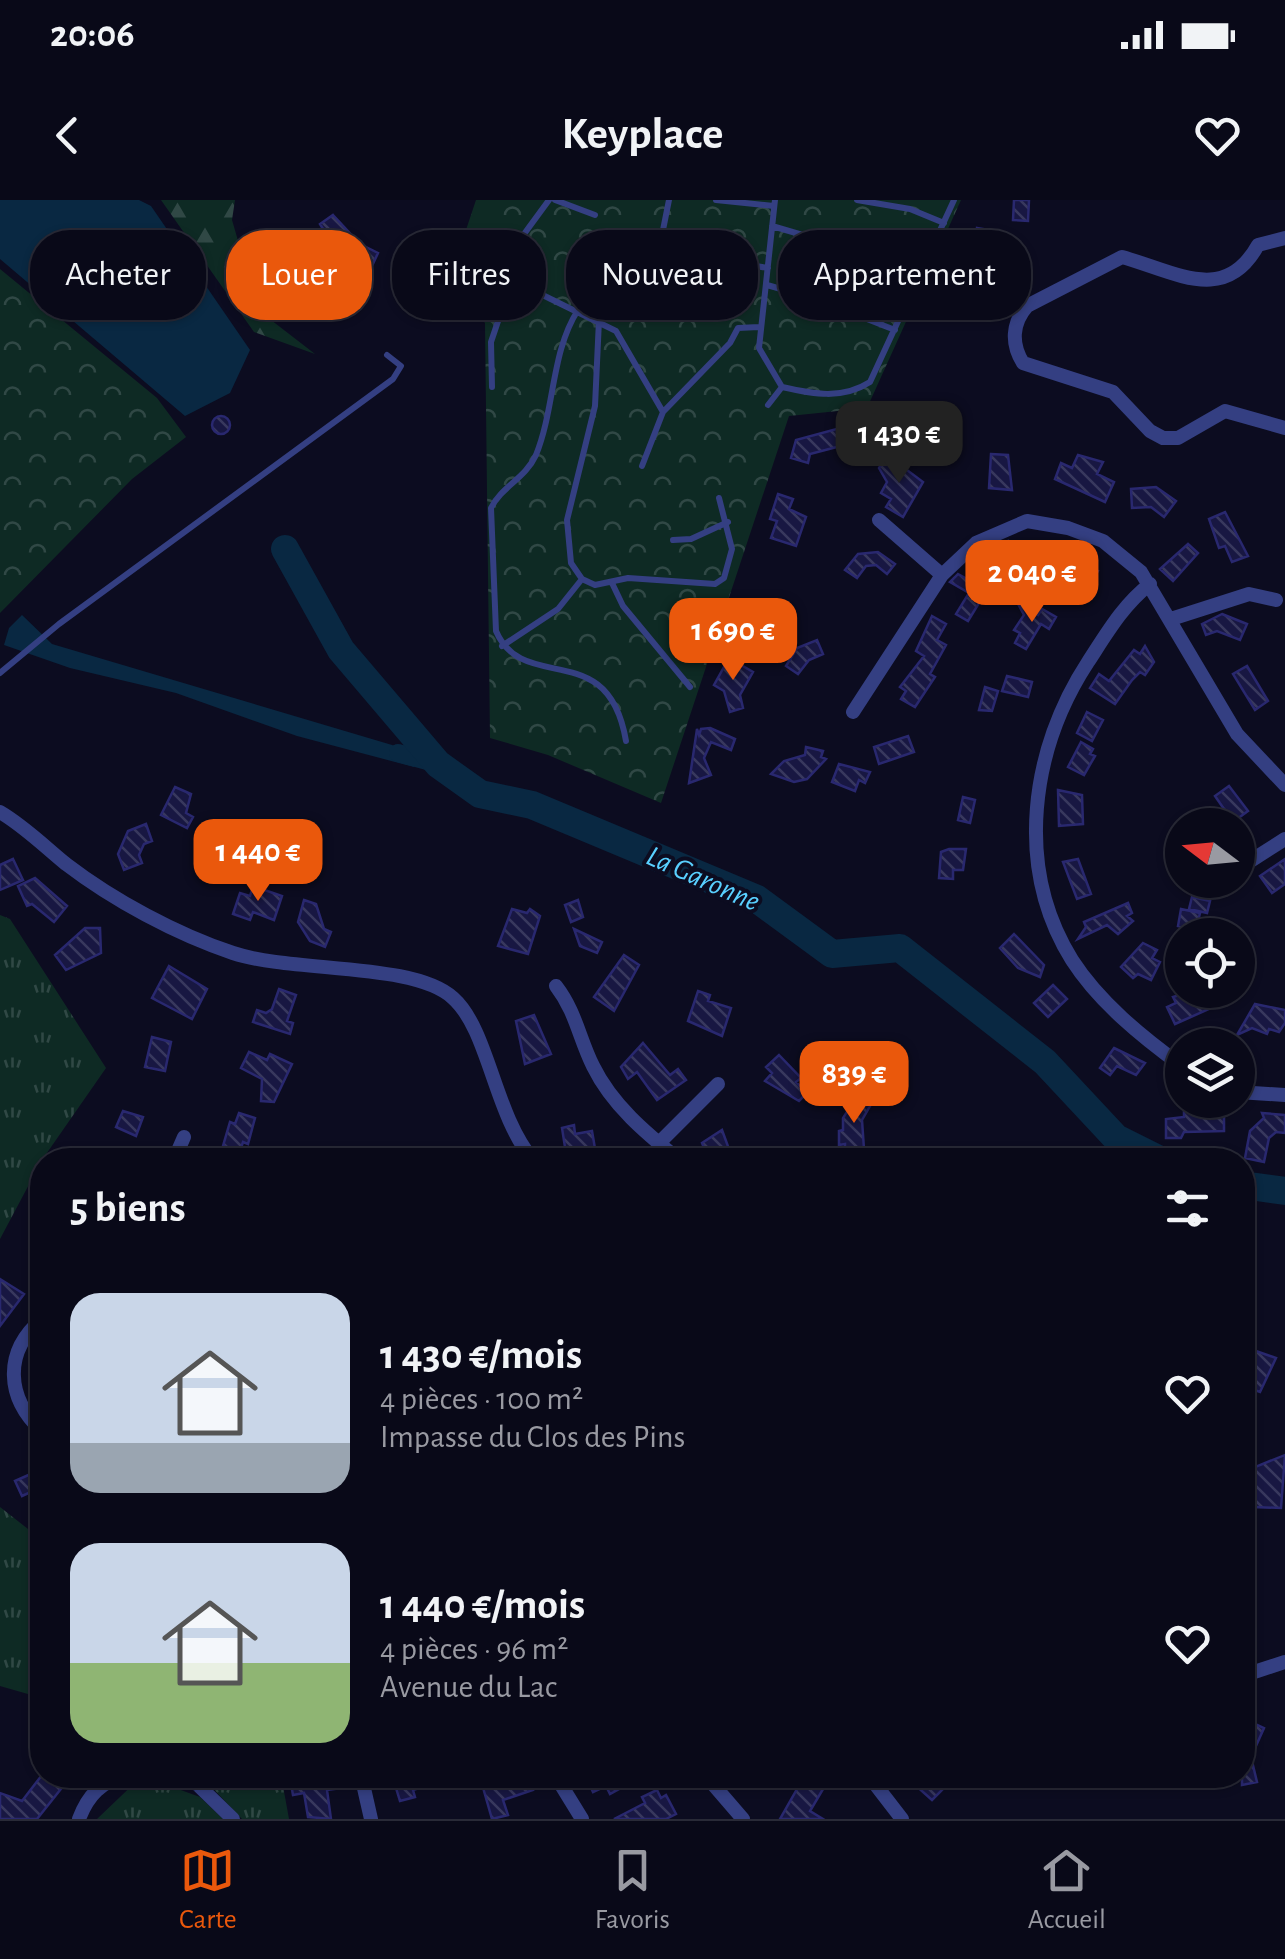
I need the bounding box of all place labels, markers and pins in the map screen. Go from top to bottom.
pin: 1 430 € [807,401,991,486]
pin: 2 040 € [940,540,1124,625]
pin: 1 690 € [641,598,825,683]
pin: 1 440 € [166,819,350,904]
pin: 839 € [784,1041,924,1126]

